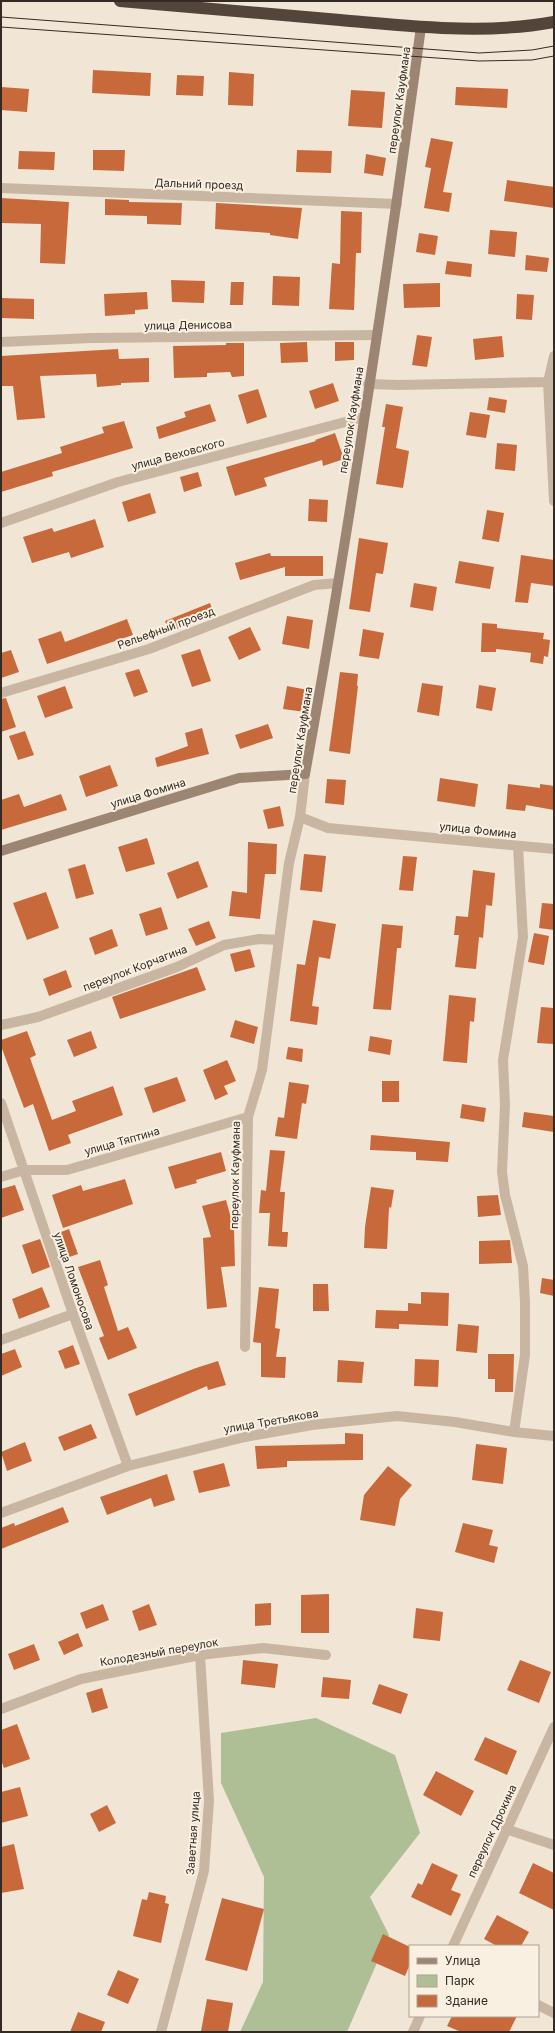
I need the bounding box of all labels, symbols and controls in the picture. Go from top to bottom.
street label: переулок Кауфмана [385,46,413,154]
street label: Дальний проезд [154,175,244,193]
street label: улица Денисова [144,317,232,333]
street label: переулок Кауфмана [336,366,366,474]
street label: улица Веховского [130,435,227,473]
street label: Рельефный проезд [115,604,217,652]
street label: переулок Кауфмана [285,686,315,794]
street label: улица Фомина [109,775,187,811]
street label: улица Фомина [439,819,517,841]
street label: переулок Корчагина [81,942,189,994]
street label: переулок Кауфмана [227,1121,243,1229]
street label: улица Тяптина [83,1124,161,1158]
street label: улица Ломоносова [51,1230,97,1332]
street label: улица Третьякова [222,1406,320,1436]
street label: Колодезный переулок [99,1635,219,1669]
street label: переулок Дрокина [464,1782,520,1880]
street label: Заветная улица [183,1791,203,1875]
legend [409,1945,539,2017]
text: Улица [445,1953,480,1968]
text: Парк [445,1973,475,1988]
text: Здание [445,1993,488,2008]

